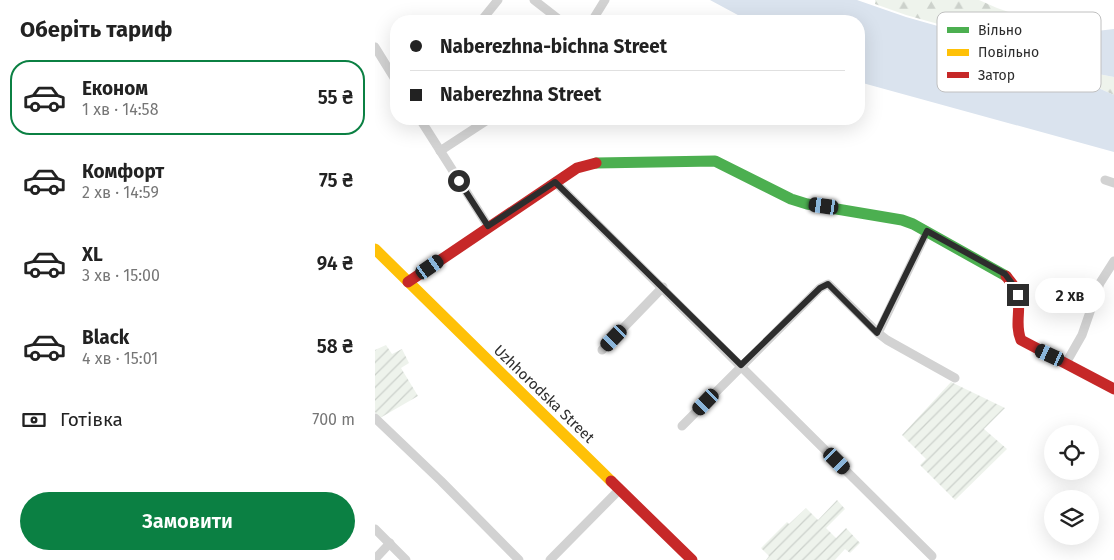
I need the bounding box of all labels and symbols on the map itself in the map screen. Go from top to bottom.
legend [937,12,1101,92]
text: Вільно [978,22,1022,39]
text: Повільно [978,44,1039,61]
text: Затор [978,67,1015,84]
route start [448,170,470,192]
car [808,196,839,216]
car [413,252,446,282]
callout: 2 хв [1035,278,1105,312]
route end [1007,284,1029,306]
car [598,322,629,354]
street label: Uzhhorodska Street [490,341,599,447]
car [1033,342,1066,368]
car [690,386,721,418]
car [821,445,852,477]

